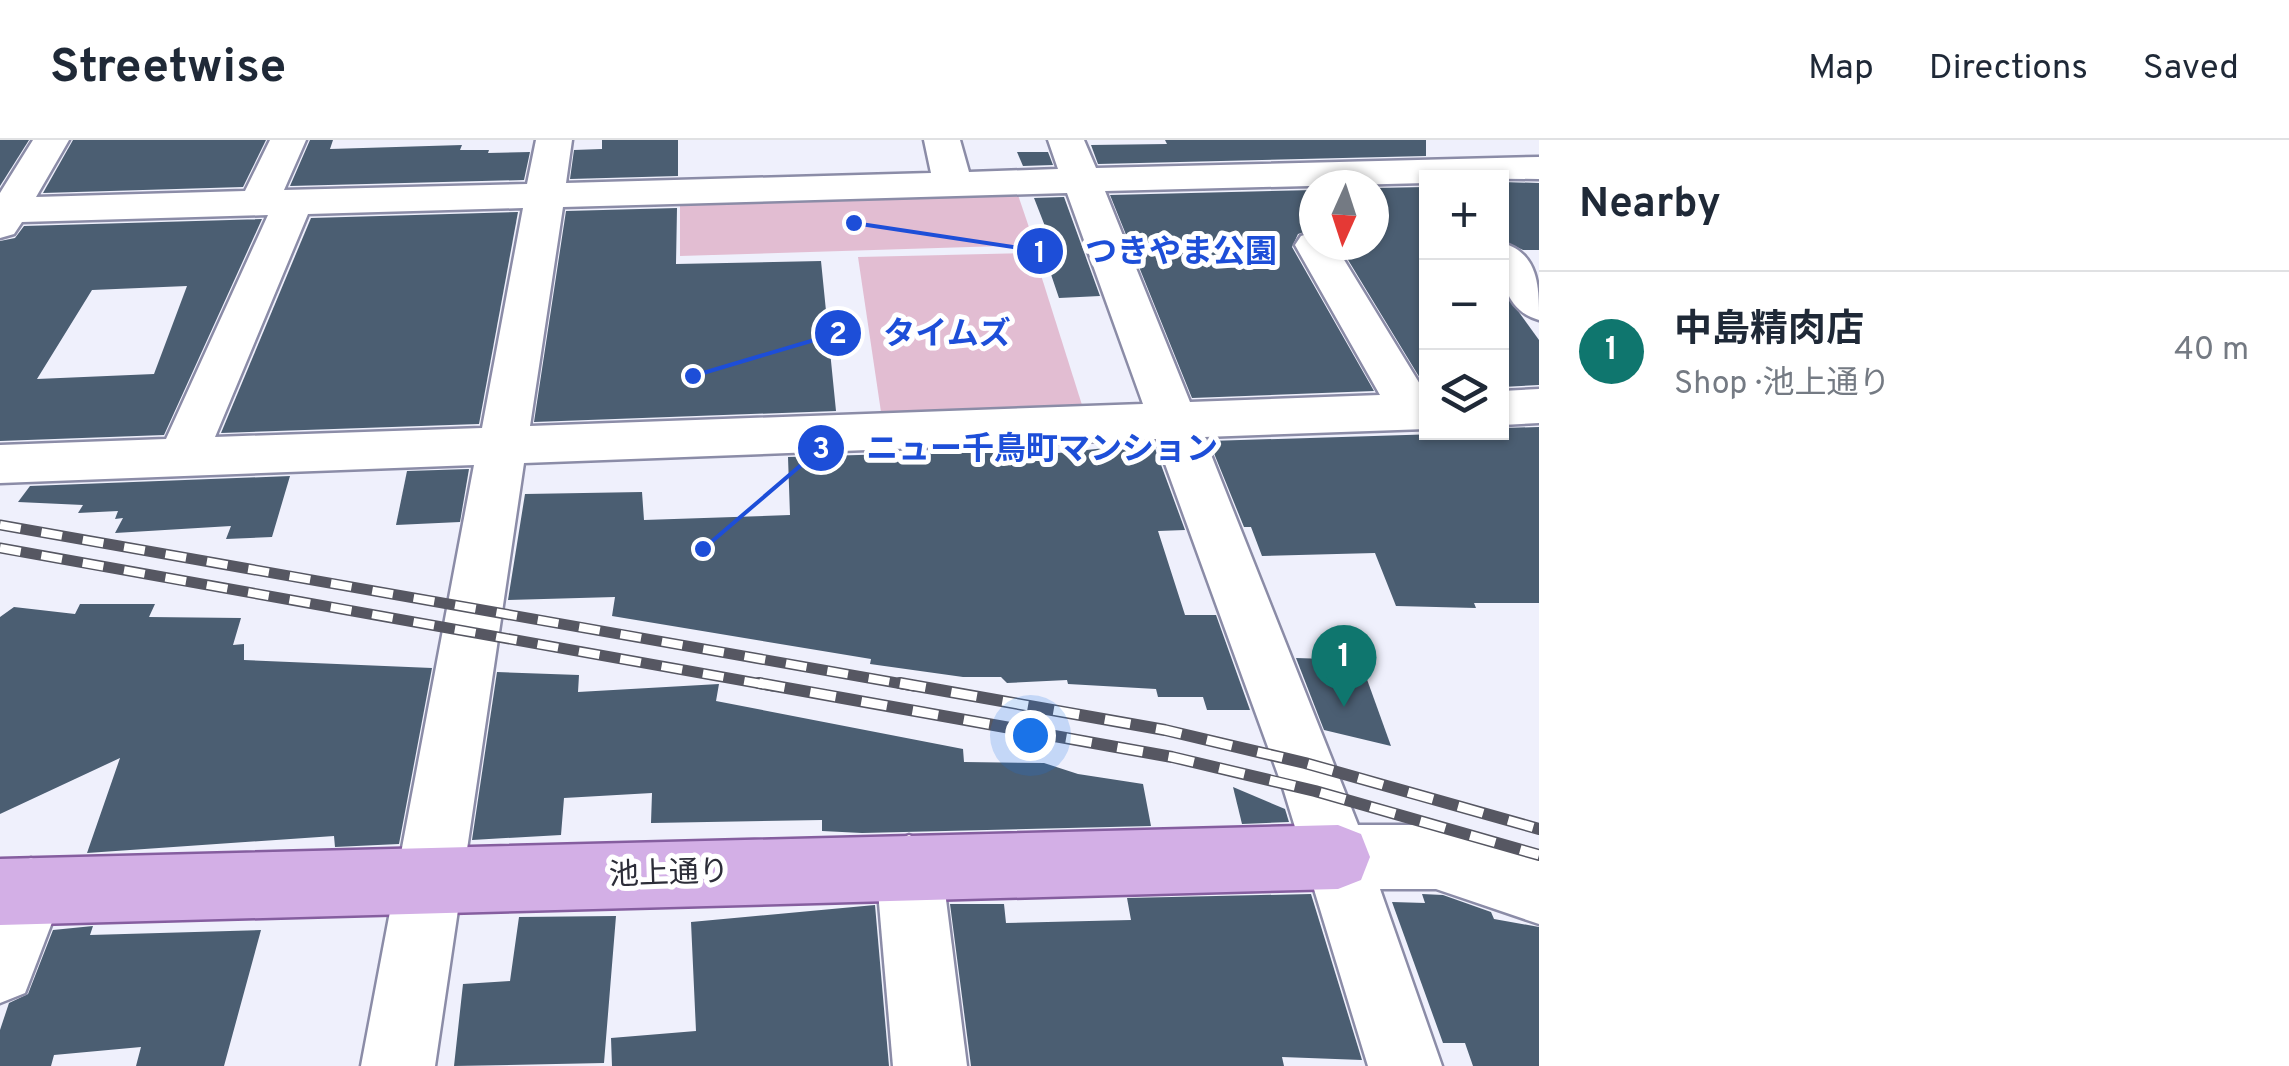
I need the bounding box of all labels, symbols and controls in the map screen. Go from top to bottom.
text: Streetwise [50,39,286,99]
text: Map [1808,47,1874,91]
text: Directions [1929,47,2088,91]
text: Saved [2143,47,2239,91]
north arrow [1299,170,1389,260]
map controls [1419,170,1509,440]
button: + [1419,170,1509,260]
text: Nearby [1579,179,1721,232]
callout: つきやま公園 [1015,220,1297,282]
text: つきやま公園 [1085,234,1277,274]
text: 1 [1034,236,1046,273]
button: − [1419,260,1509,350]
callout: タイムズ [813,302,1031,364]
text: 中島精肉店 [1674,307,1864,356]
text: タイムズ [883,316,1011,356]
text: 2 [829,317,847,354]
text: 1 [1605,331,1618,371]
text: 40 m [2174,331,2249,371]
button: layers [1419,350,1509,440]
text: Shop · 池上通り [1674,365,1890,405]
callout: ニュー千鳥町マンション [796,417,1238,479]
text: ニュー千鳥町マンション [866,431,1218,471]
text: 3 [812,432,830,469]
pin: 1 [1312,624,1376,707]
your location [1005,710,1056,761]
street label: 池上通り [608,854,730,896]

